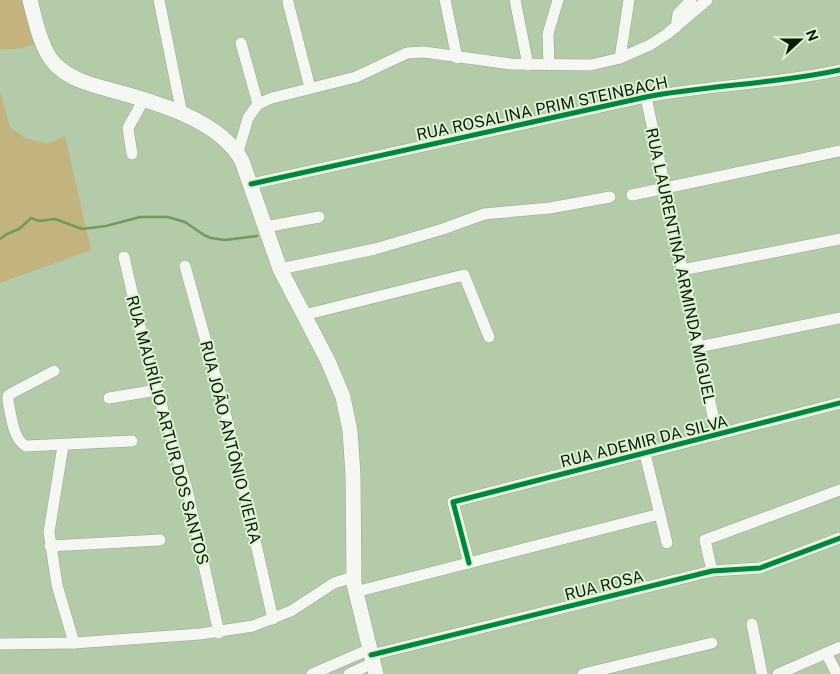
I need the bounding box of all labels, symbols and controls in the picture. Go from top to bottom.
north arrow [775,15,825,65]
text: N [803,27,822,43]
street label: RUA ROSALINA PRIM STEINBACH [415,73,670,144]
street label: RUA LAURENTINA ARMINDA MIGUEL [642,126,719,406]
street label: RUA MAURÍLIO ARTUR DOS SANTOS [122,293,214,567]
street label: RUA JOÃO ANTÔNIO VIEIRA [196,338,266,546]
street label: RUA ADEMIR DA SILVA [558,411,730,471]
street label: RUA ROSA [563,567,646,604]

